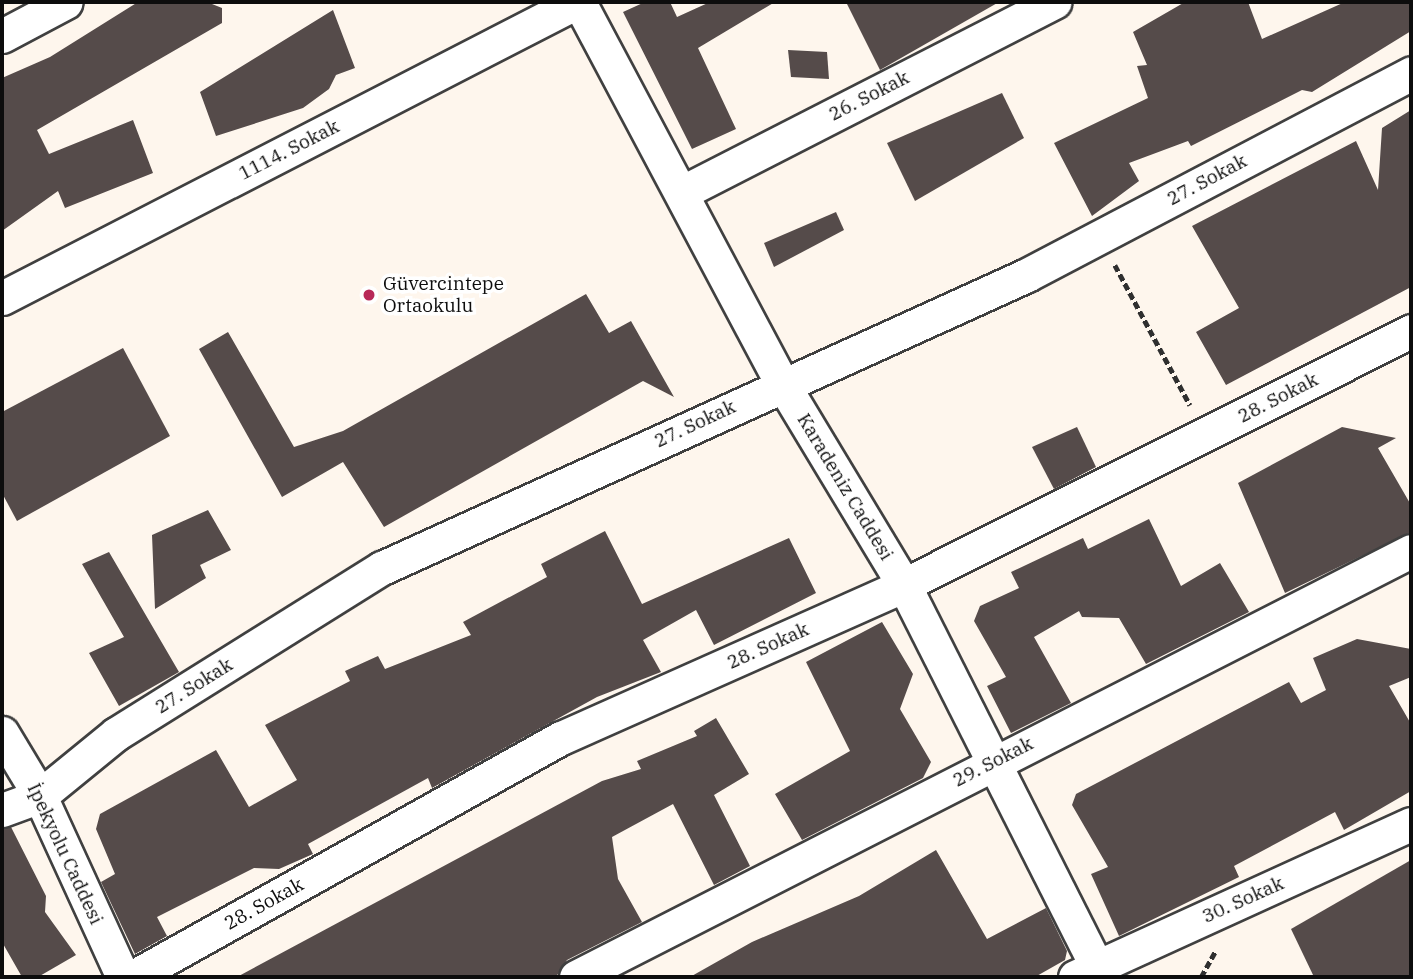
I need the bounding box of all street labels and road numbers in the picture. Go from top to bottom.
street label: 26. Sokak [825,66,913,126]
street label: 1114. Sokak [235,115,343,185]
street label: 27. Sokak [1163,150,1251,210]
street label: 28. Sokak [1234,368,1322,428]
street label: 27. Sokak [651,395,739,453]
street label: Karadeniz Caddesi [792,409,898,565]
street label: 28. Sokak [724,618,812,674]
street label: 27. Sokak [151,653,237,719]
street label: 29. Sokak [949,732,1037,792]
street label: İpekyolu Caddesi [22,780,108,928]
street label: 30. Sokak [1199,872,1287,928]
street label: 28. Sokak [221,873,307,935]

